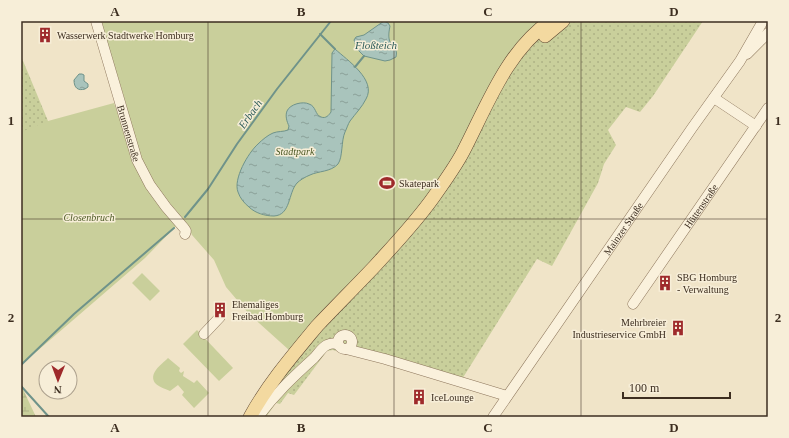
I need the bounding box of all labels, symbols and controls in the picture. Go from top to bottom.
text: A [110,4,120,19]
text: B [297,4,306,19]
text: C [483,4,493,19]
text: D [669,4,679,19]
building icon: Wasserwerk Stadtwerke Homburg [36,26,54,44]
place label: Wasserwerk Stadtwerke Homburg [57,30,194,41]
water label: Floßteich [354,39,398,51]
water label: Erbach [235,97,264,132]
street label: Brunnenstraße [116,104,143,163]
text: 1 [8,113,14,128]
text: 1 [775,113,781,128]
park label: Stadtpark [276,146,315,157]
sports icon: Skatepark [378,174,396,192]
place label: Skatepark [399,178,439,189]
street label: Hüttenstraße [681,181,720,230]
street label: Mainzer Straße [601,199,645,257]
park label: Closenbruch [63,212,115,223]
place label: SBG Homburg - Verwaltung [677,272,737,295]
building icon: SBG Homburg - Verwaltung [656,274,674,292]
place label: Ehemaliges Freibad Homburg [232,299,303,322]
building icon: Ehemaliges Freibad Homburg [211,301,229,319]
text: 2 [8,310,14,325]
text: 2 [775,310,781,325]
place label: Mehrbreier Industrieservice GmbH [572,317,667,340]
building icon: Mehrbreier Industrieservice GmbH [669,319,687,337]
north arrow [38,360,78,400]
scale bar [623,374,730,400]
text: 100 m [629,381,660,395]
text: N [54,384,62,396]
building icon: IceLounge [410,388,428,406]
place label: IceLounge [431,392,474,403]
text: A [110,420,120,435]
text: B [297,420,306,435]
text: C [483,420,493,435]
text: D [669,420,679,435]

